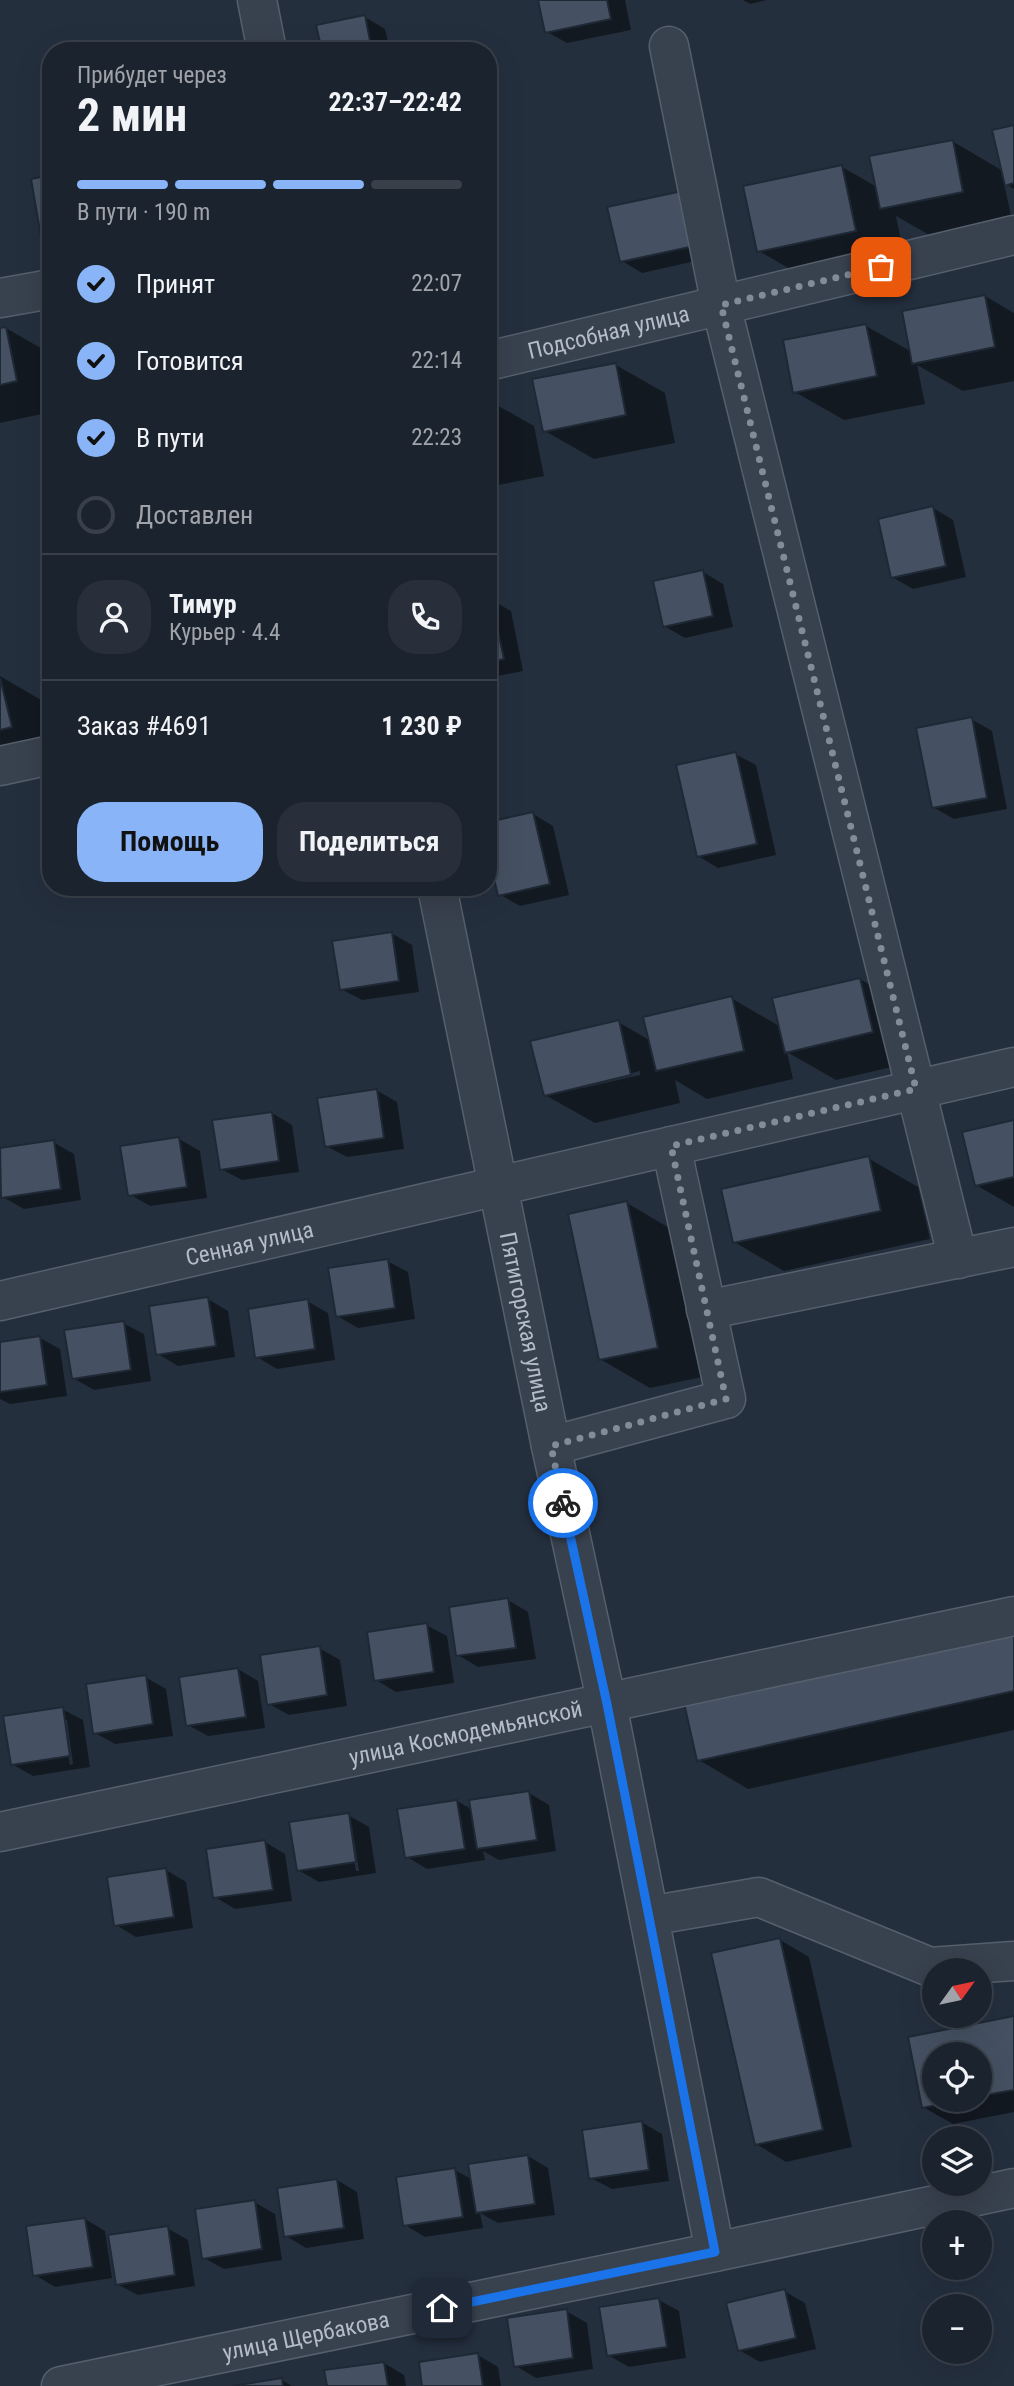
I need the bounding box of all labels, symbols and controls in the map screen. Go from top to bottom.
text: Прибудет через [77,62,227,89]
text: 22:37–22:42 [328,87,462,117]
text: 2 мин [77,88,187,142]
text: В пути · 190 m [77,199,210,226]
pin [851,237,911,297]
icon: bag [862,248,900,286]
icon: check [77,265,115,303]
text: Принят [136,269,215,299]
text: 22:07 [411,270,462,297]
street label: Подсобная улица [525,300,692,364]
icon: check [77,342,115,380]
text: Готовится [136,346,244,376]
text: 22:14 [411,347,462,374]
icon: check [77,419,115,457]
text: В пути [136,423,205,453]
text: 22:23 [411,424,462,451]
text: Доставлен [136,500,253,530]
button: person [77,580,151,654]
button: phone [388,580,462,654]
text: Тимур [169,589,237,619]
text: Курьер · 4.4 [169,619,280,646]
text: Заказ #4691 [77,711,211,741]
text: 1 230 ₽ [381,711,462,741]
button: Помощь [77,802,263,882]
button: Поделиться [277,802,462,882]
street label: Сенная улица [183,1216,316,1271]
street label: Пятигорская улица [494,1230,557,1414]
courier [528,1468,598,1538]
icon: bike [544,1484,582,1522]
street label: улица Космодемьянской [346,1695,585,1771]
north arrow [922,1958,992,2028]
map controls [922,1958,992,2364]
button: locate [922,2042,992,2112]
button: layers [922,2126,992,2196]
button: + [922,2210,992,2280]
pin [412,2278,472,2338]
icon: home [423,2289,461,2327]
button: − [922,2294,992,2364]
street label: улица Щербакова [220,2306,392,2366]

